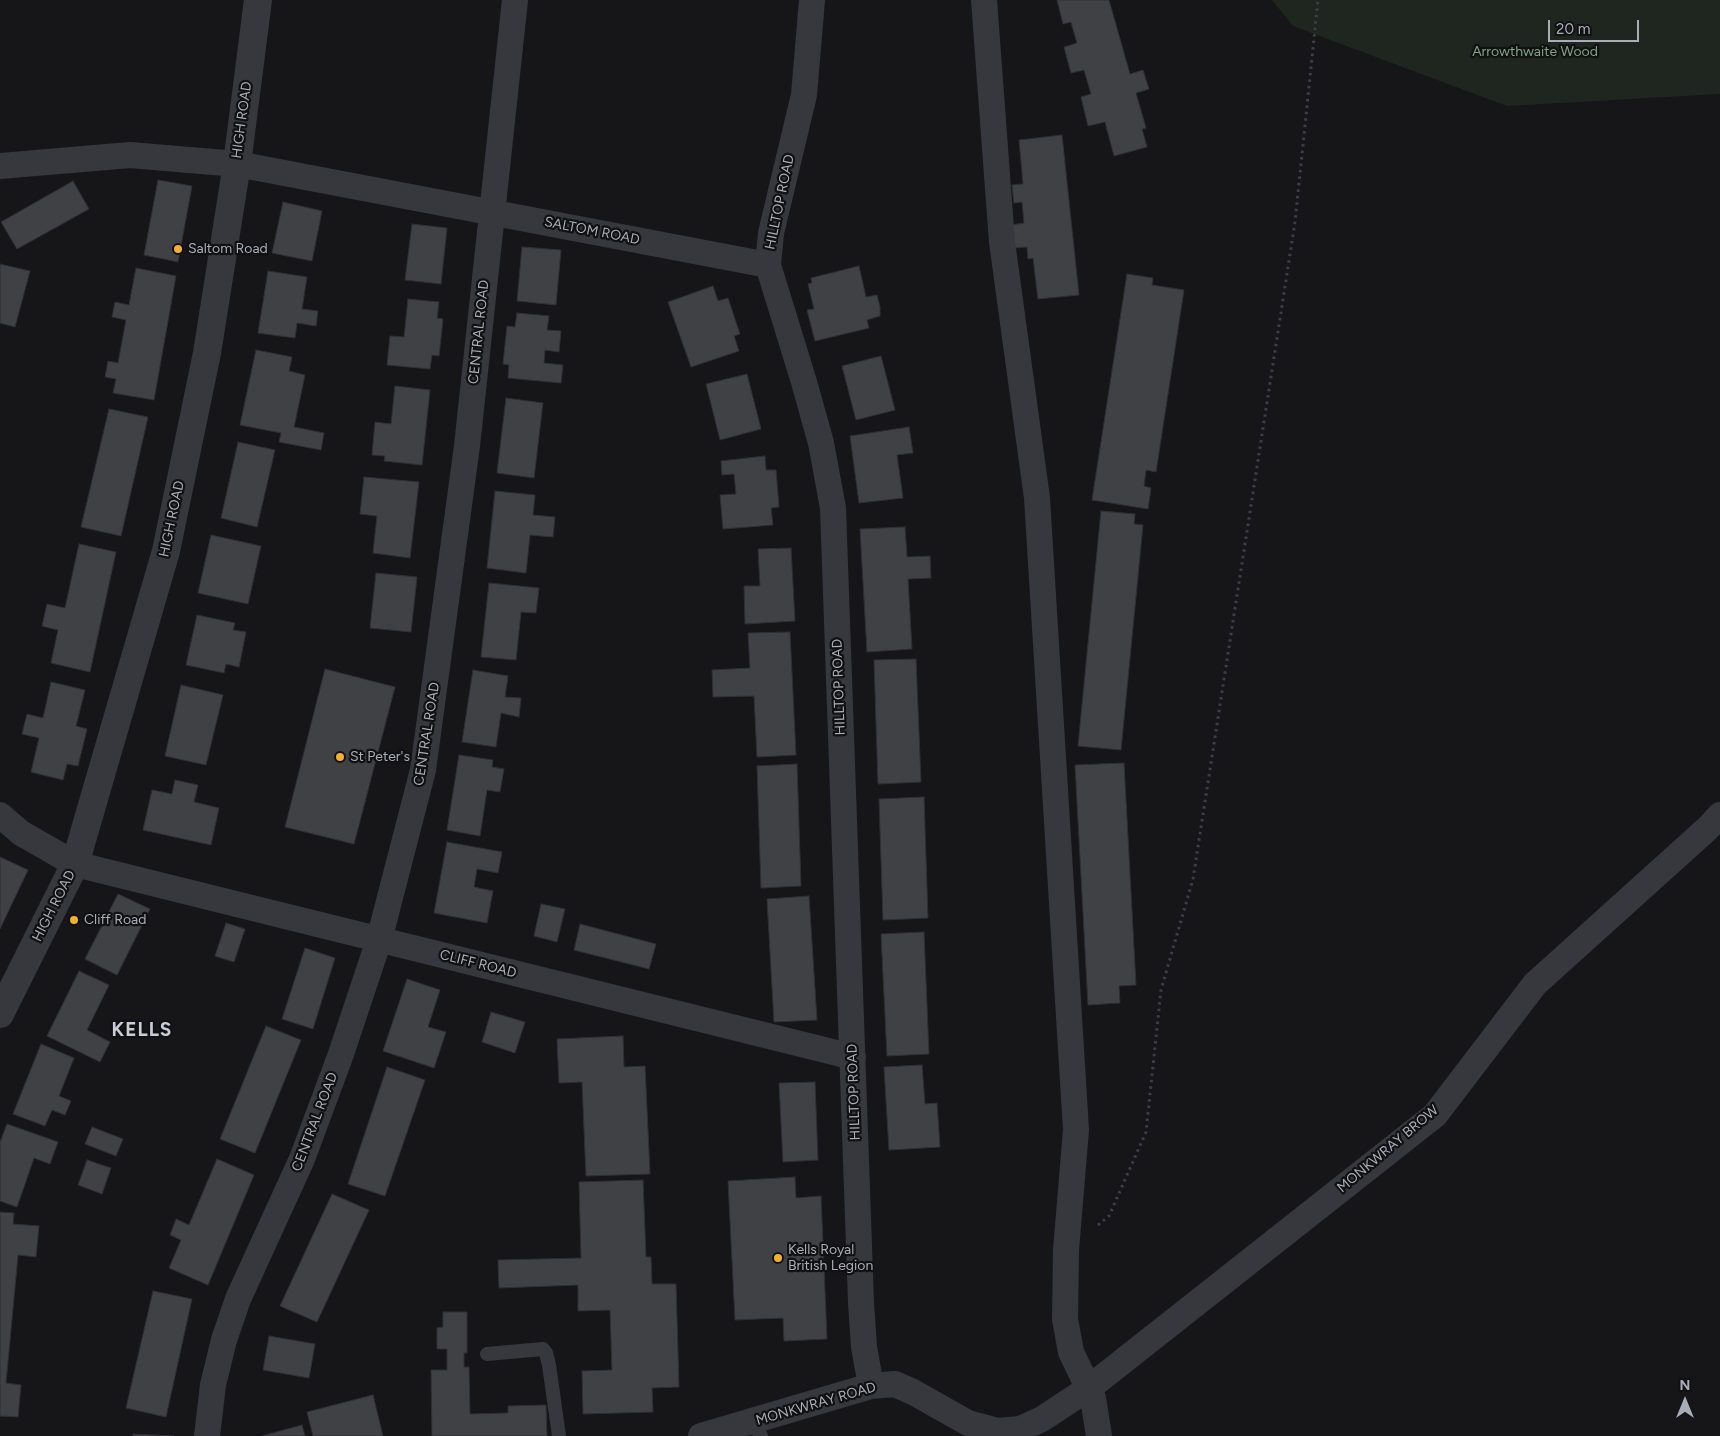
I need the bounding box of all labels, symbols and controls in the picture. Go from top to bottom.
scale bar [1550,10,1641,42]
text: 20 m [1556,20,1590,38]
park label: Arrowthwaite Wood [1472,44,1598,60]
street label: HIGH ROAD [228,80,256,160]
street label: HILLTOP ROAD [762,153,798,251]
street label: SALTOM ROAD [543,214,641,248]
place label: Saltom Road [188,241,268,257]
marker: Saltom Road [172,243,184,255]
street label: CENTRAL ROAD [465,279,493,385]
street label: HIGH ROAD [156,479,188,559]
street label: HILLTOP ROAD [829,638,849,736]
street label: CENTRAL ROAD [411,681,443,787]
place label: St Peter's [350,749,410,765]
marker: St Peter's [334,751,346,763]
street label: HIGH ROAD [29,868,79,944]
place label: Cliff Road [84,912,146,928]
marker: Cliff Road [68,914,80,926]
street label: CLIFF ROAD [438,946,518,982]
district label: KELLS [111,1019,173,1041]
street label: HILLTOP ROAD [844,1043,864,1141]
street label: CENTRAL ROAD [288,1070,342,1174]
street label: MONKWRAY BROW [1334,1102,1442,1196]
place label: Kells Royal British Legion [788,1242,873,1274]
marker: Kells Royal British Legion [772,1252,784,1264]
north arrow [1660,1376,1710,1426]
text: N [1680,1377,1690,1394]
street label: MONKWRAY ROAD [754,1379,878,1429]

